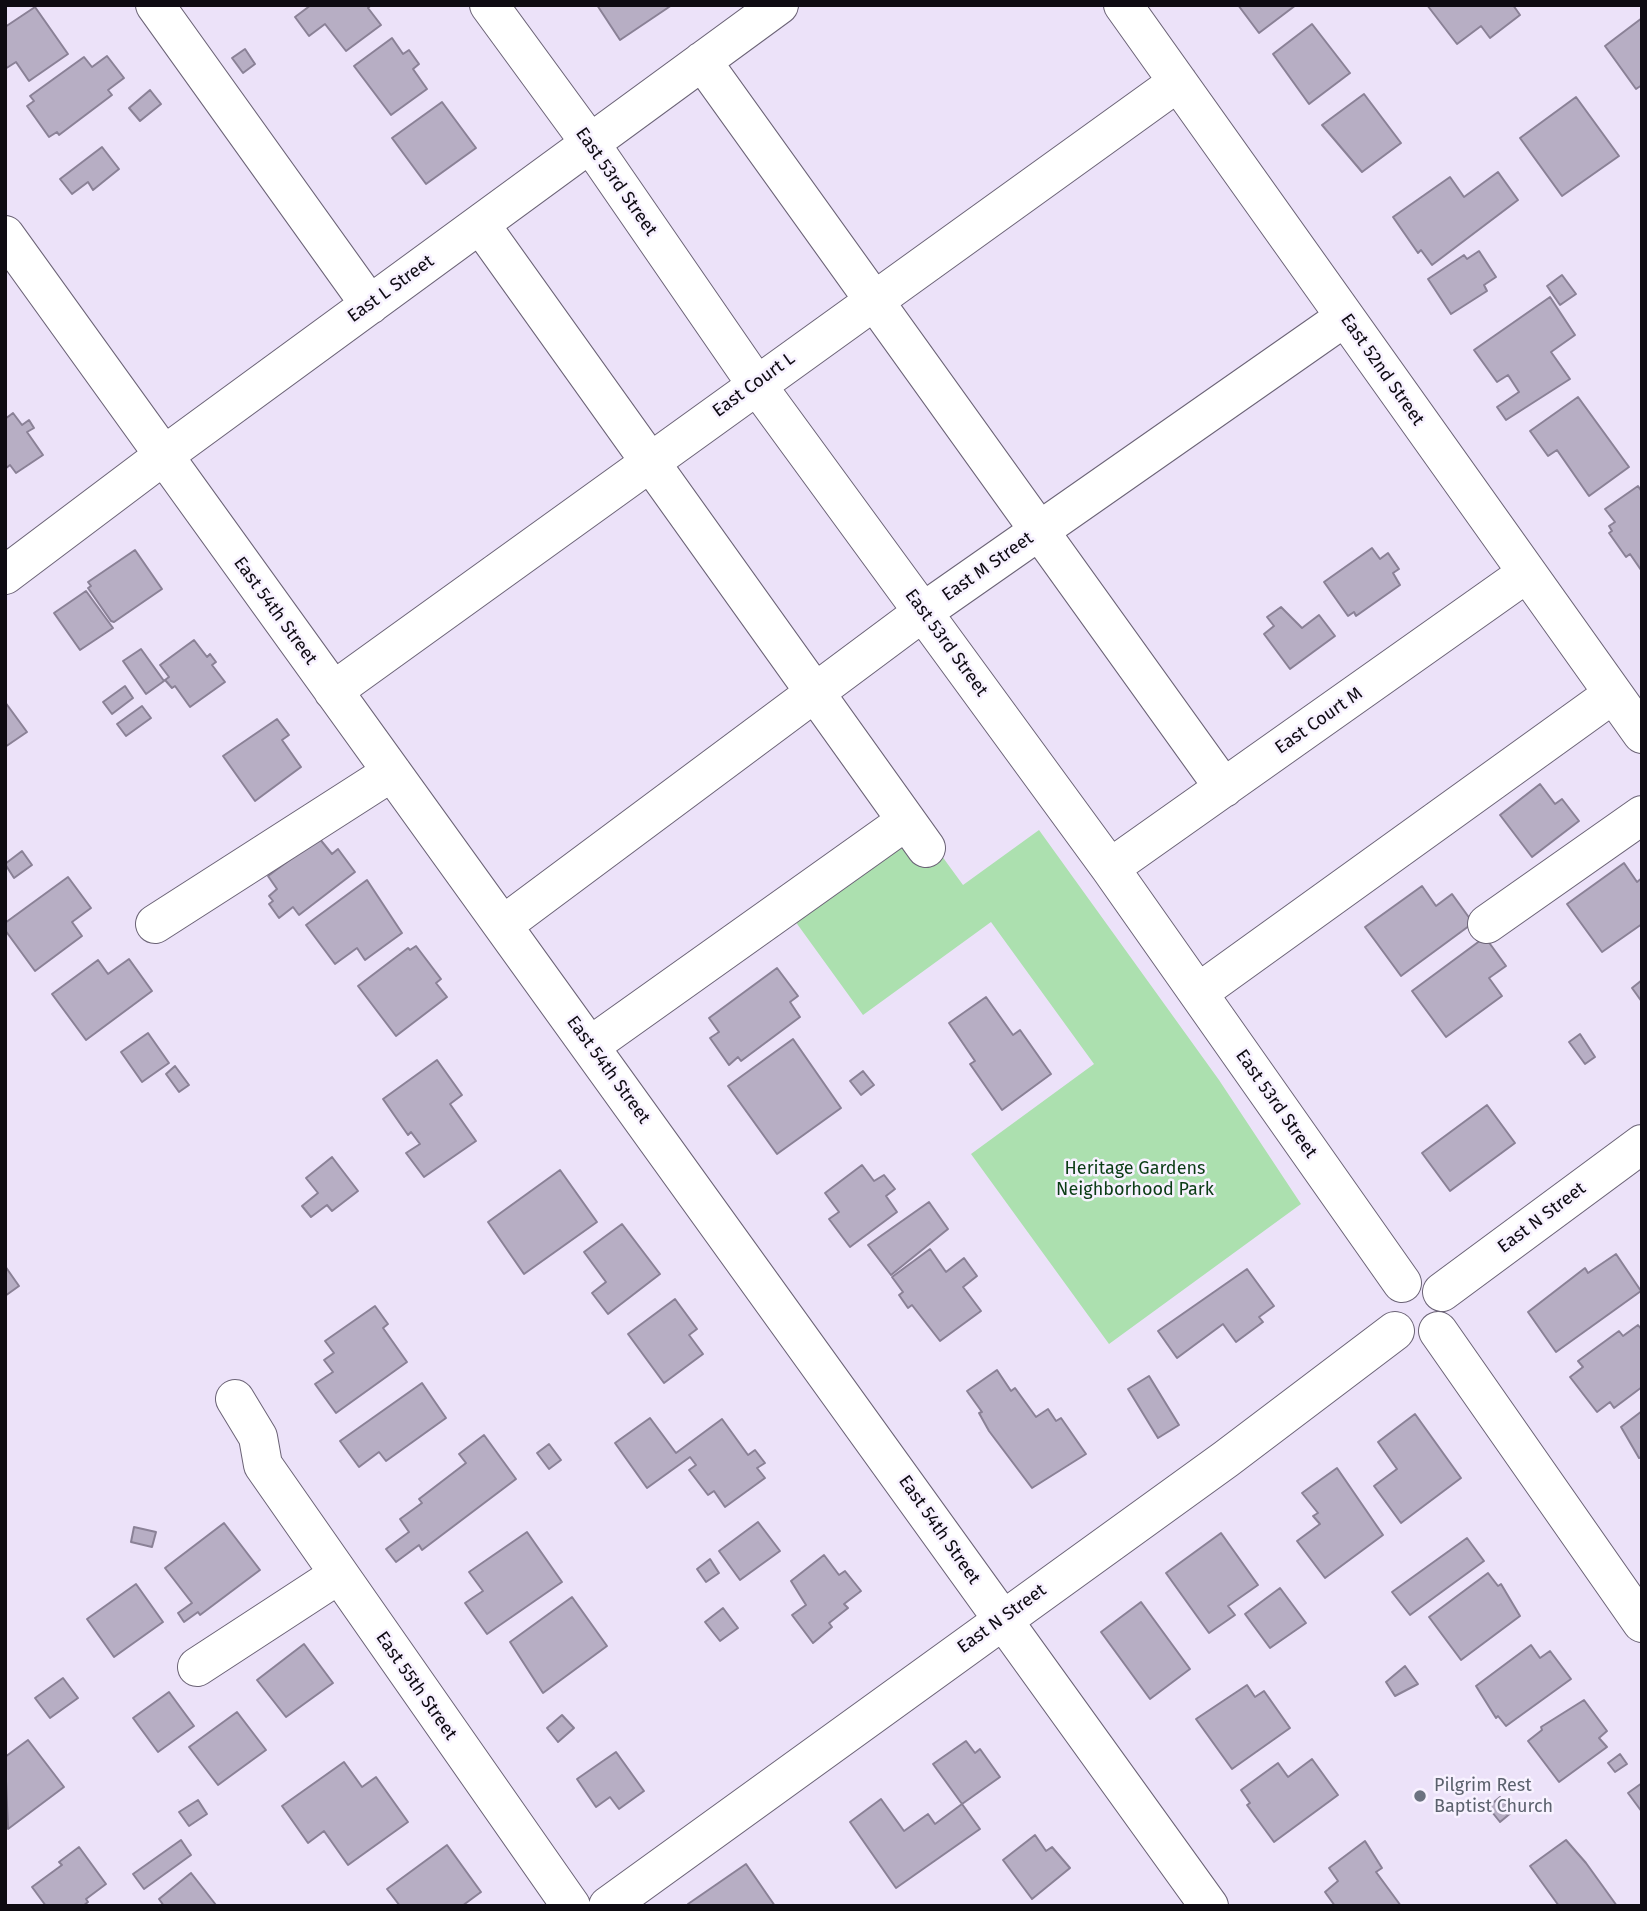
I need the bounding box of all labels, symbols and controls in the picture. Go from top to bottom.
street label: East 53rd Street [571,124,661,240]
street label: East L Street [344,251,438,327]
street label: East 52nd Street [1335,310,1429,430]
street label: East Court L [709,348,799,422]
street label: East M Street [938,528,1038,606]
street label: East 54th Street [229,553,321,669]
street label: East 53rd Street [900,585,992,701]
street label: East Court M [1271,683,1367,759]
street label: East 54th Street [562,1012,654,1128]
street label: East 53rd Street [1231,1046,1321,1162]
park label: Heritage Gardens Neighborhood Park [1056,1158,1214,1200]
street label: East N Street [1494,1178,1590,1258]
street label: East 54th Street [893,1471,985,1589]
street label: East N Street [953,1580,1051,1658]
street label: East 55th Street [371,1628,461,1744]
place label: Pilgrim Rest Baptist Church [1434,1775,1553,1817]
marker: Pilgrim Rest Baptist Church [1412,1788,1428,1804]

